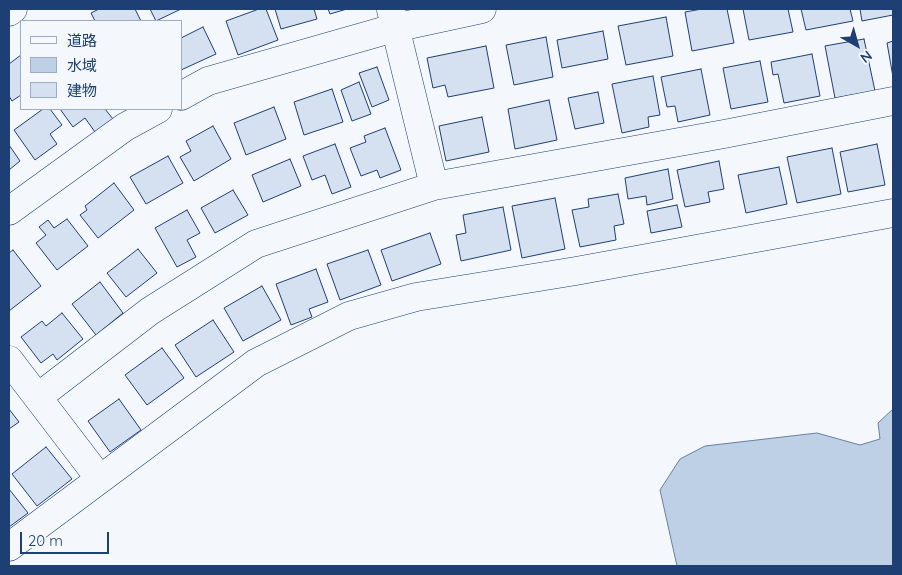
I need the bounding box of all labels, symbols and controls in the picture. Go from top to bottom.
legend [20,20,182,110]
north arrow [832,20,882,70]
text: 道路 [67,31,97,50]
text: N [857,47,876,67]
text: 水域 [67,56,97,75]
text: 建物 [67,81,97,100]
scale bar [22,522,111,554]
text: 20 m [28,531,63,550]

